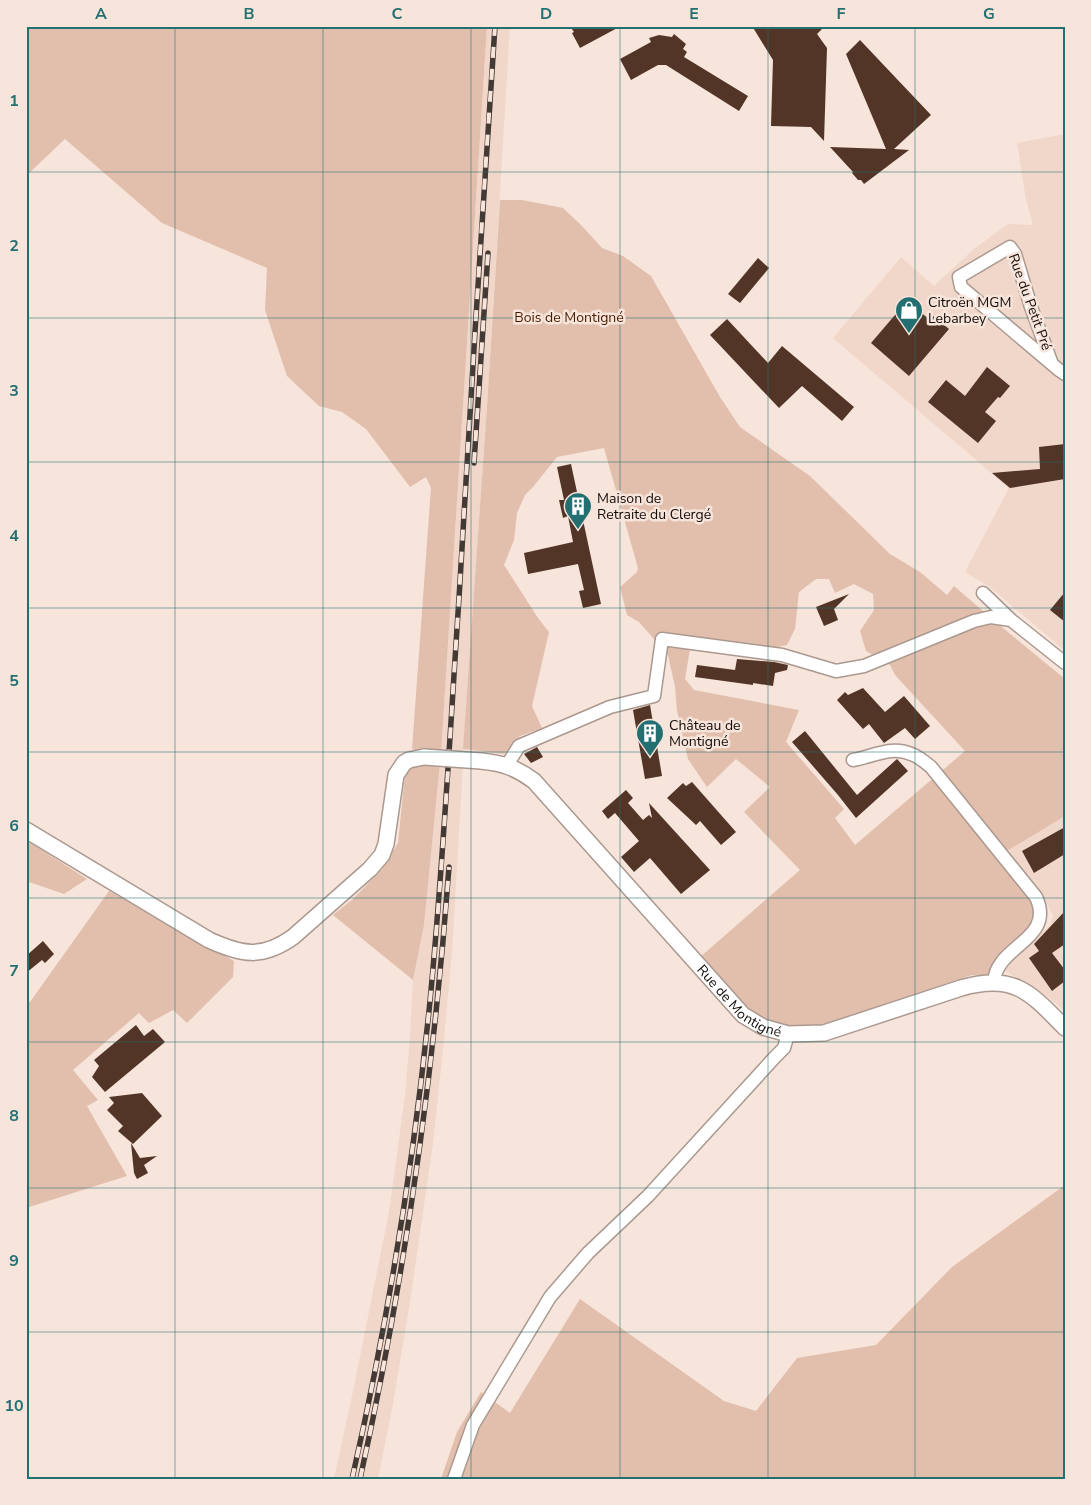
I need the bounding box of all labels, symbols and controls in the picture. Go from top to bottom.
text: A [95,3,107,25]
text: B [243,3,255,25]
text: C [392,3,403,25]
text: D [540,3,552,25]
text: E [689,3,699,25]
text: F [837,3,846,25]
text: G [983,3,995,25]
text: 1 [9,90,19,112]
text: 2 [9,235,19,257]
street label: Rue du Petit Pré [1004,251,1056,353]
place label: Citroën MGM Lebarbey [928,293,1011,328]
shop icon: Citroën MGM Lebarbey [894,295,924,334]
park label: Bois de Montigné [514,308,624,327]
text: 3 [9,380,19,402]
place label: Maison de Retraite du Clergé [597,489,711,524]
building icon: Maison de Retraite du Clergé [563,491,593,530]
text: 4 [9,525,19,547]
text: 5 [9,670,19,692]
place label: Château de Montigné [669,716,741,751]
building icon: Château de Montigné [635,718,665,757]
text: 6 [9,815,19,837]
text: 7 [9,960,19,982]
street label: Rue de Montigné [693,960,784,1041]
text: 8 [9,1105,19,1127]
text: 9 [9,1250,19,1272]
text: 10 [4,1395,24,1417]

